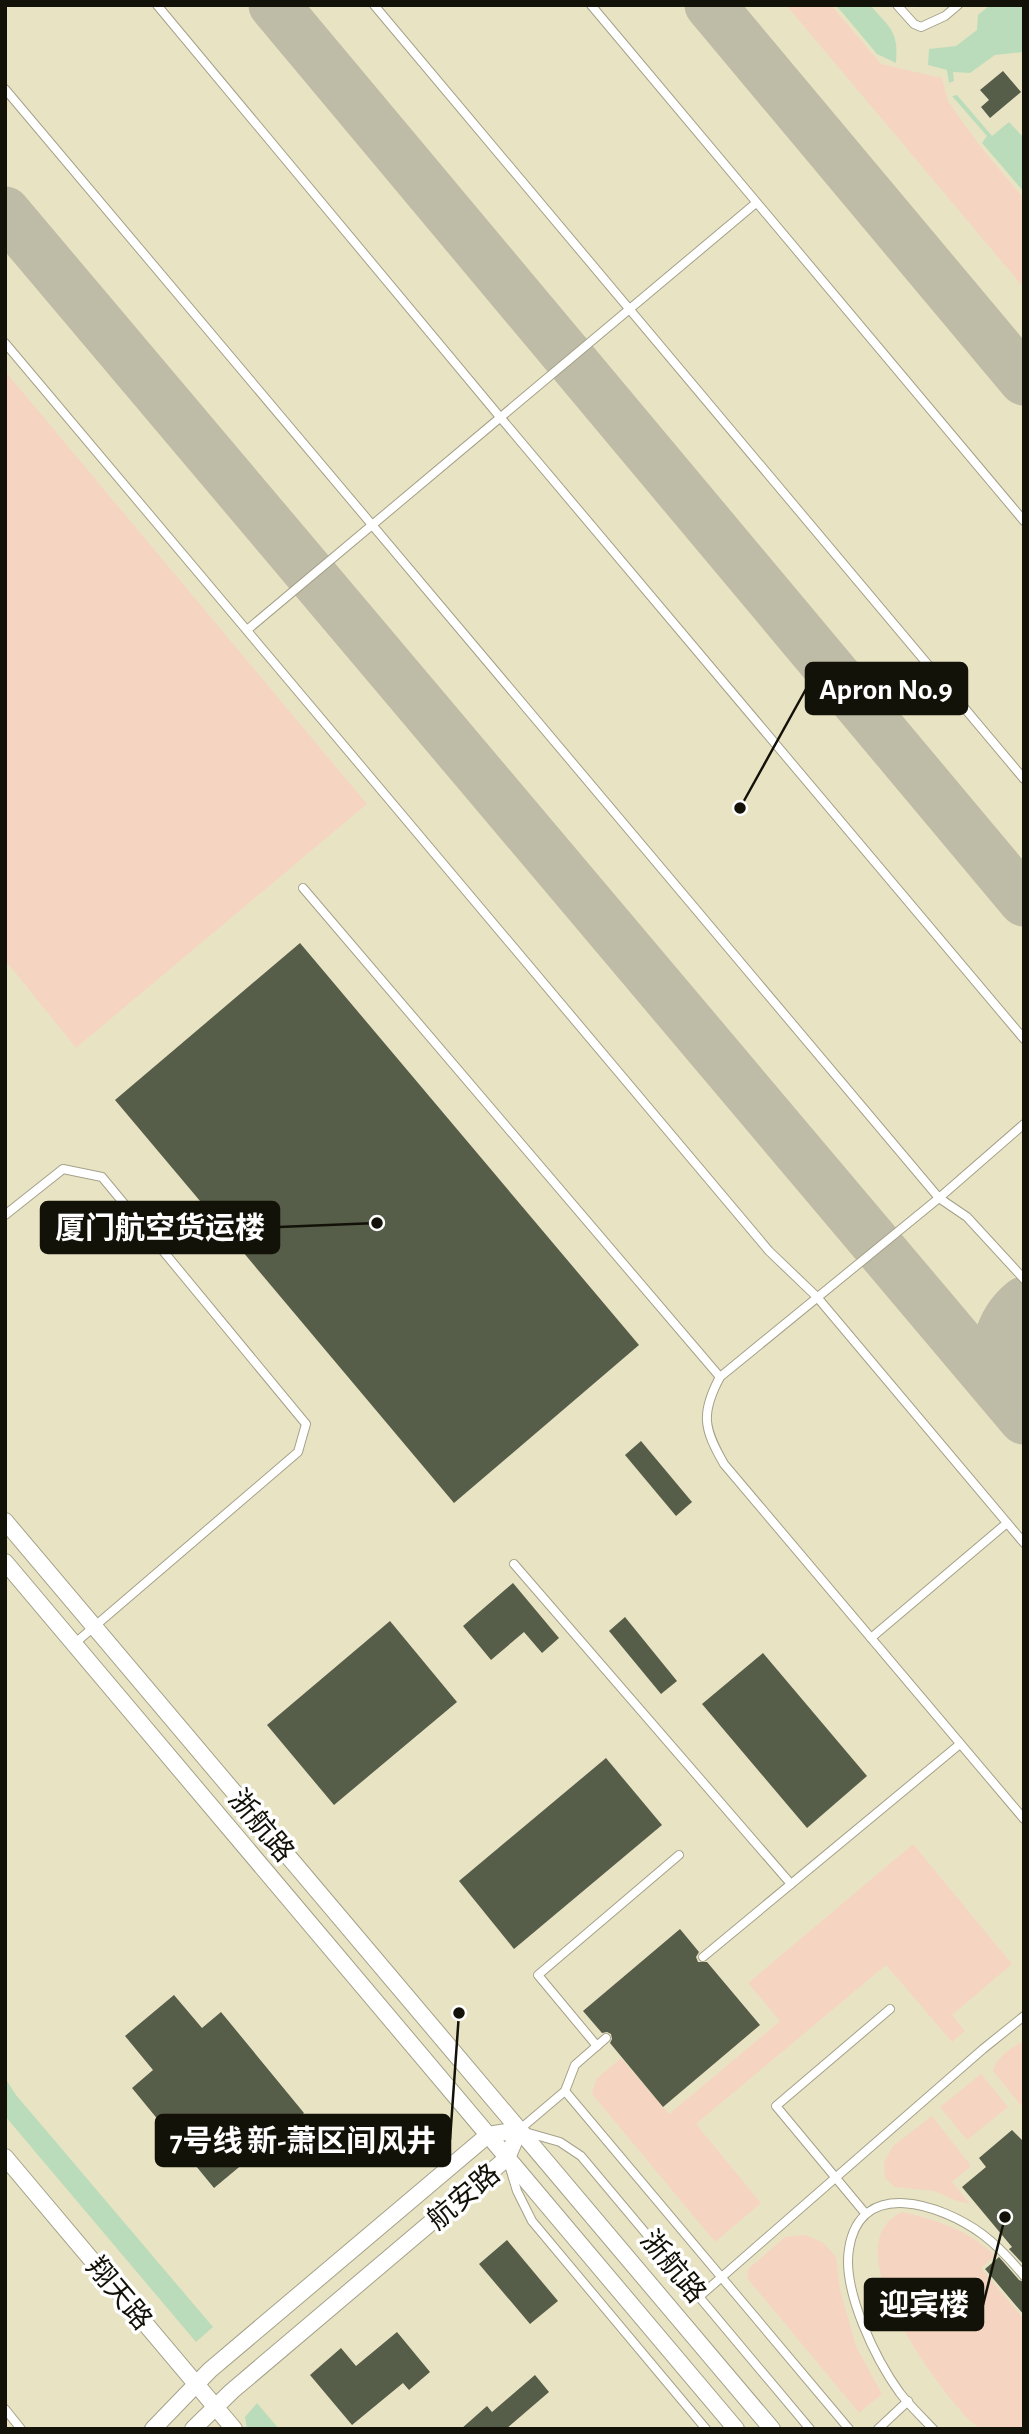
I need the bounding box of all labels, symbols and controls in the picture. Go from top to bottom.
callout: Apron No.9 [806,663,967,714]
text: Apron No.9 [819,675,953,705]
callout: 厦门航空货运楼 [41,1202,279,1253]
text: 厦门航空货运楼 [55,1212,265,1244]
street label: 浙航路 [223,1784,300,1867]
callout: 7号线 新-萧区间风井 [156,2115,450,2166]
text: 7号线 新-萧区间风井 [170,2125,436,2157]
street label: 航安路 [422,2158,505,2235]
street label: 浙航路 [635,2225,712,2308]
street label: 翔天路 [81,2252,158,2335]
callout: 迎宾楼 [865,2279,983,2330]
text: 迎宾楼 [879,2289,969,2321]

